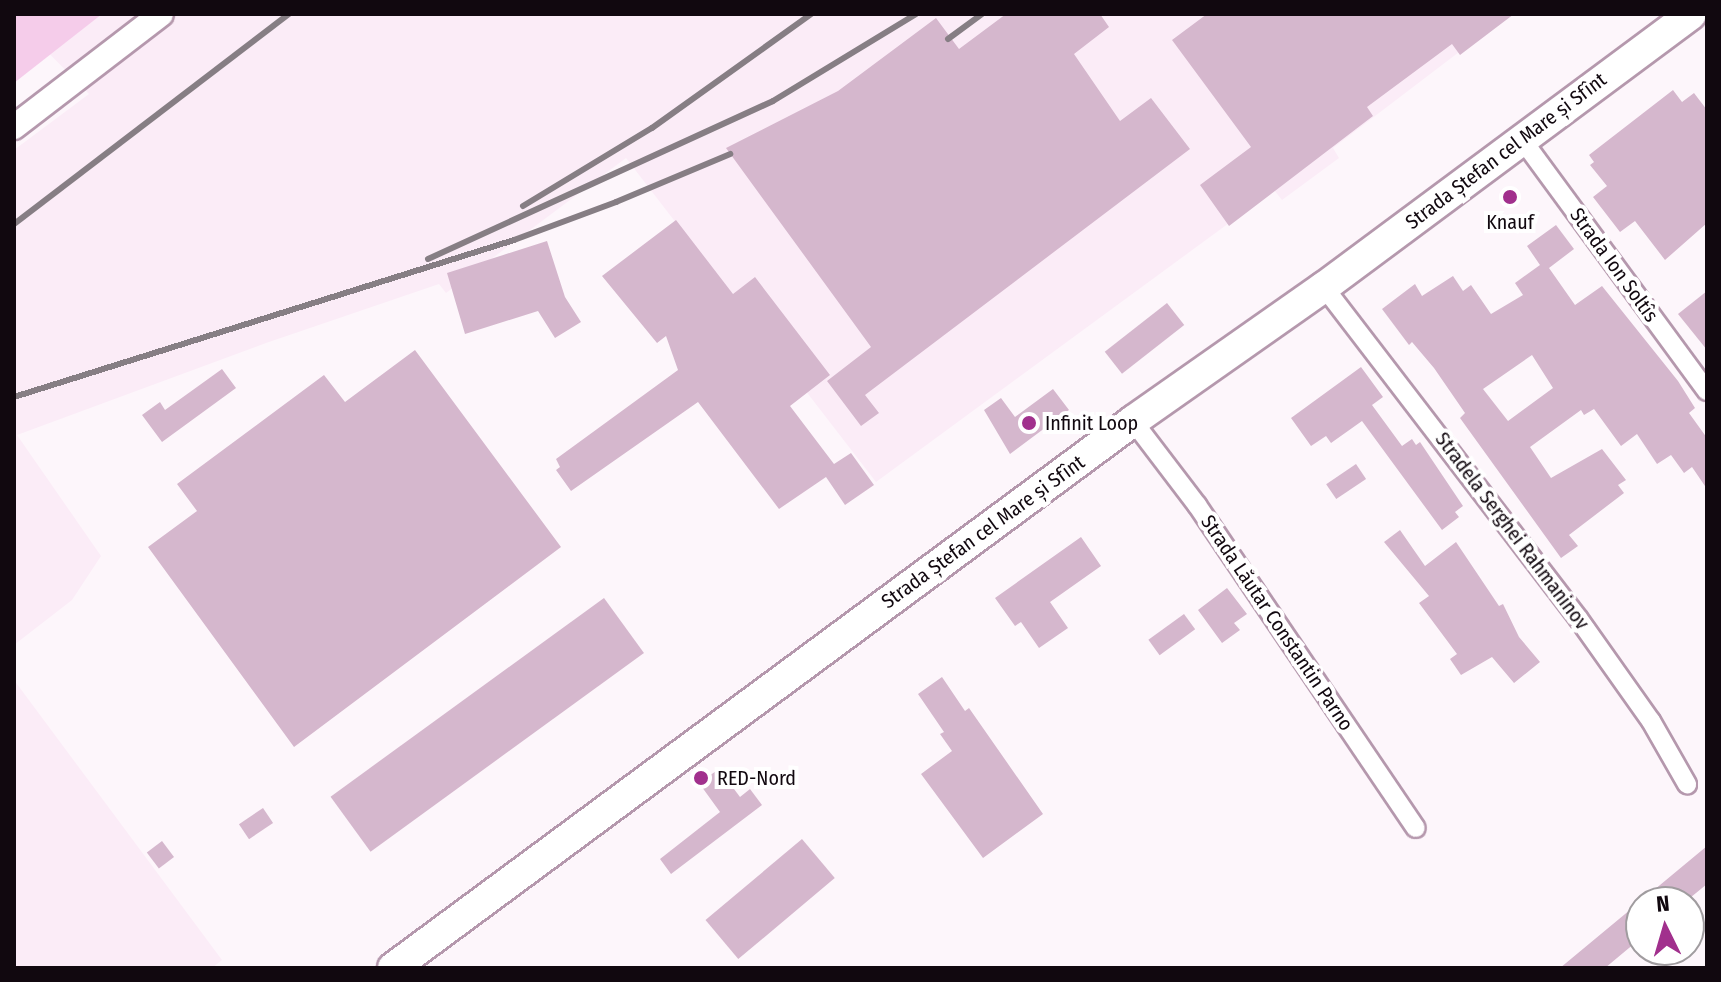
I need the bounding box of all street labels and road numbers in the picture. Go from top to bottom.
street label: Strada Ștefan cel Mare și Sfînt [1401,68,1611,234]
street label: Strada Ion Soltîs [1565,203,1663,327]
street label: Stradela Serghei Rahmaninov [1430,428,1594,634]
street label: Strada Ștefan cel Mare și Sfînt [877,450,1089,614]
street label: Strada Lăutar Constantin Parno [1196,511,1358,735]

